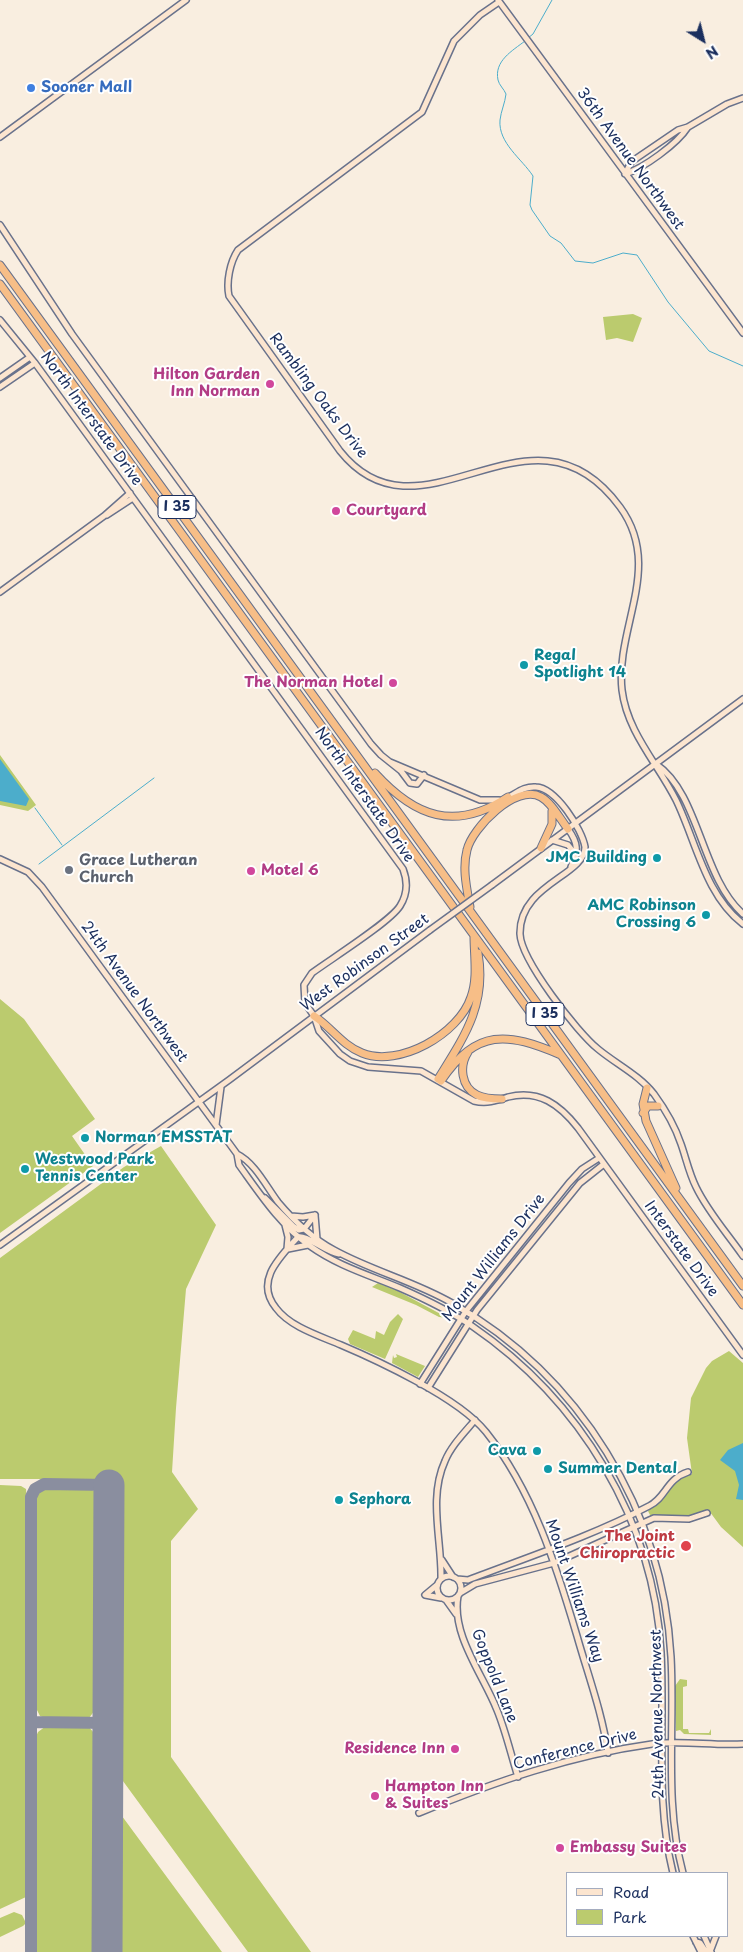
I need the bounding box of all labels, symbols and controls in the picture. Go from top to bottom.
north arrow [678,15,728,65]
text: N [701,41,723,64]
place label: Sooner Mall [41,79,132,97]
marker: Sooner Mall [25,82,37,94]
street label: 36th Avenue Northwest [572,85,688,233]
street label: Rambling Oaks Drive [265,330,371,462]
street label: North Interstate Drive [36,349,146,489]
place label: Hilton Garden Inn Norman [153,366,260,401]
marker: Hilton Garden Inn Norman [264,378,276,390]
road number: I 35 [158,496,196,518]
place label: Courtyard [346,502,427,520]
marker: Courtyard [330,505,342,517]
place label: Regal Spotlight 14 [534,647,626,682]
marker: Regal Spotlight 14 [518,659,530,671]
place label: The Norman Hotel [244,674,383,692]
marker: The Norman Hotel [387,677,399,689]
street label: North Interstate Drive [310,724,418,866]
place label: JMC Building [546,849,647,867]
place label: Grace Lutheran Church [79,852,198,887]
marker: JMC Building [651,852,663,864]
place label: Motel 6 [261,862,319,880]
marker: Grace Lutheran Church [63,864,75,876]
marker: Motel 6 [245,865,257,877]
place label: AMC Robinson Crossing 6 [587,897,696,932]
marker: AMC Robinson Crossing 6 [700,909,712,921]
street label: West Robinson Street [297,910,433,1016]
street label: 24th Avenue Northwest [77,918,191,1066]
road number: I 35 [526,1002,564,1026]
place label: Norman EMSSTAT [95,1129,232,1147]
marker: Norman EMSSTAT [79,1132,91,1144]
place label: Westwood Park Tennis Center [35,1151,154,1186]
marker: Westwood Park Tennis Center [19,1163,31,1175]
street label: Mount Williams Drive [439,1191,549,1325]
street label: Interstate Drive [640,1197,722,1301]
place label: Cava [488,1442,527,1460]
marker: Cava [531,1445,543,1457]
place label: Summer Dental [558,1460,677,1478]
marker: Summer Dental [542,1463,554,1475]
place label: Sephora [349,1491,411,1509]
marker: Sephora [333,1494,345,1506]
street label: Mount Williams Way [541,1517,607,1665]
place label: The Joint Chiropractic [580,1528,675,1563]
marker: The Joint Chiropractic [679,1539,693,1553]
street label: Goppold Lane [467,1626,521,1726]
street label: 24th Avenue Northwest [648,1629,668,1799]
street label: Conference Drive [511,1726,639,1774]
place label: Residence Inn [344,1740,445,1758]
marker: Residence Inn [449,1743,461,1755]
place label: Hampton Inn & Suites [385,1778,484,1813]
marker: Hampton Inn & Suites [369,1790,381,1802]
place label: Embassy Suites [570,1839,687,1857]
marker: Embassy Suites [554,1842,566,1854]
legend [566,1872,728,1937]
text: Road [613,1880,649,1903]
text: Park [613,1905,647,1928]

